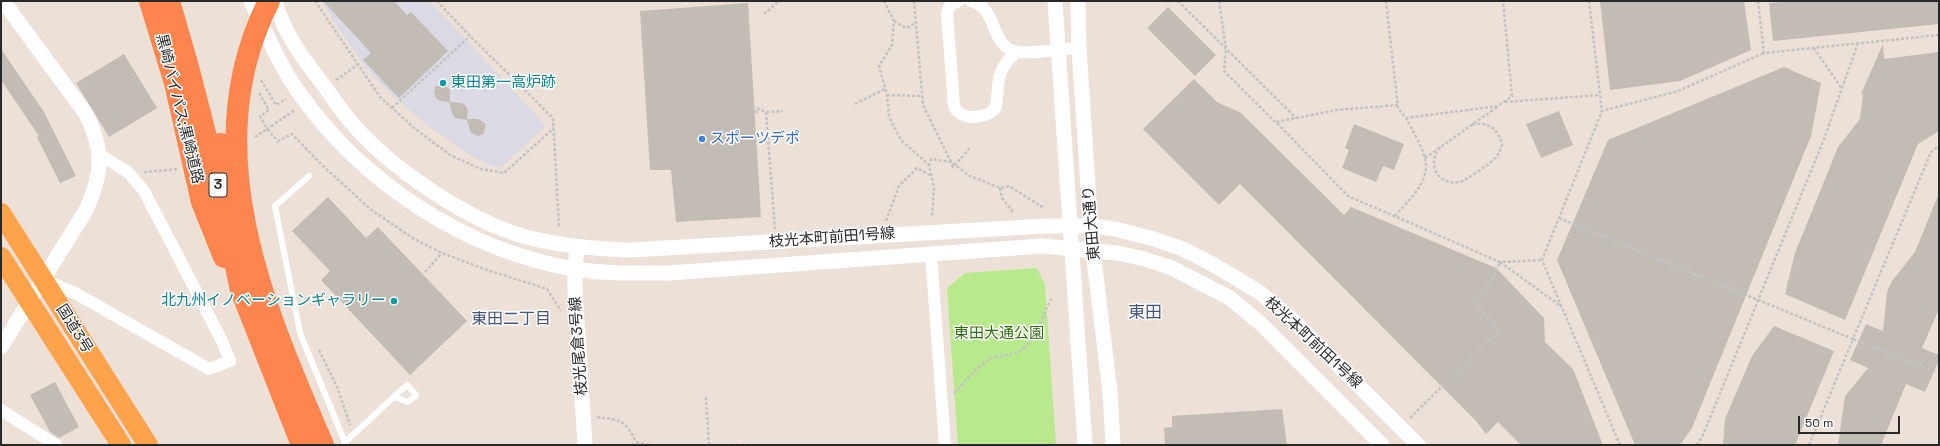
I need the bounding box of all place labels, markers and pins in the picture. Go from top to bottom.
place label: 東田第一高炉跡 [451,74,556,92]
marker: 東田第一高炉跡 [438,78,448,88]
place label: スポーツデポ [710,130,800,148]
marker: スポーツデポ [697,134,707,144]
place label: 北九州イノベーションギャラリー [161,292,386,310]
marker: 北九州イノベーションギャラリー [389,296,399,306]

